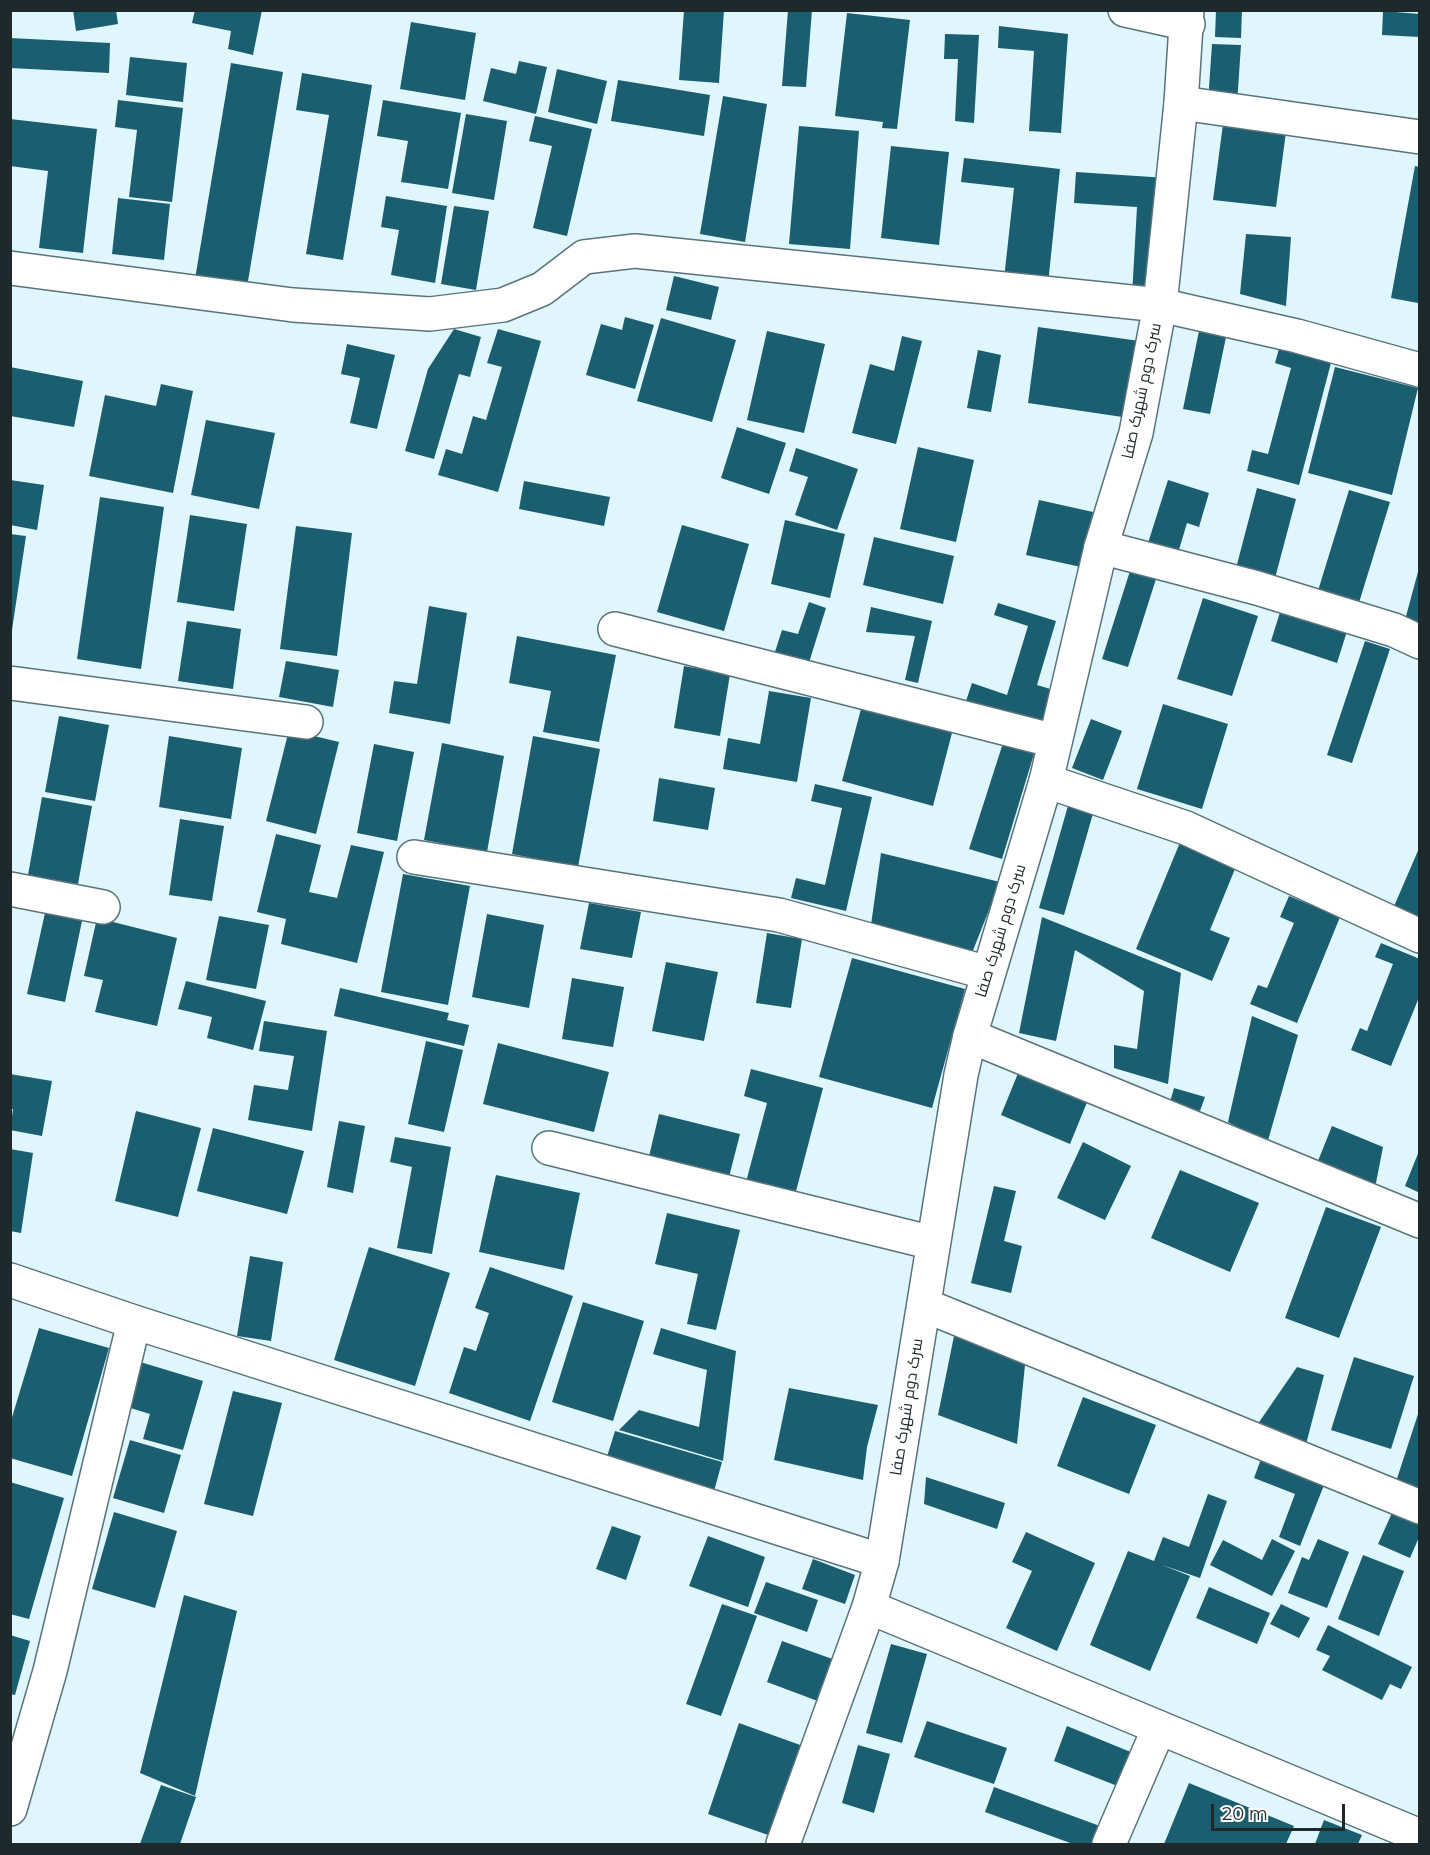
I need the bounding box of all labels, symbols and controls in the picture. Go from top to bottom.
street label: سرک دوم شهرک صفا [1118,321,1166,461]
street label: سرک دوم شهرک صفا [972,862,1030,1000]
street label: سرک دوم شهرک صفا [887,1337,927,1477]
scale bar [1214,1792,1348,1830]
text: 20 m [1222,1803,1268,1825]

